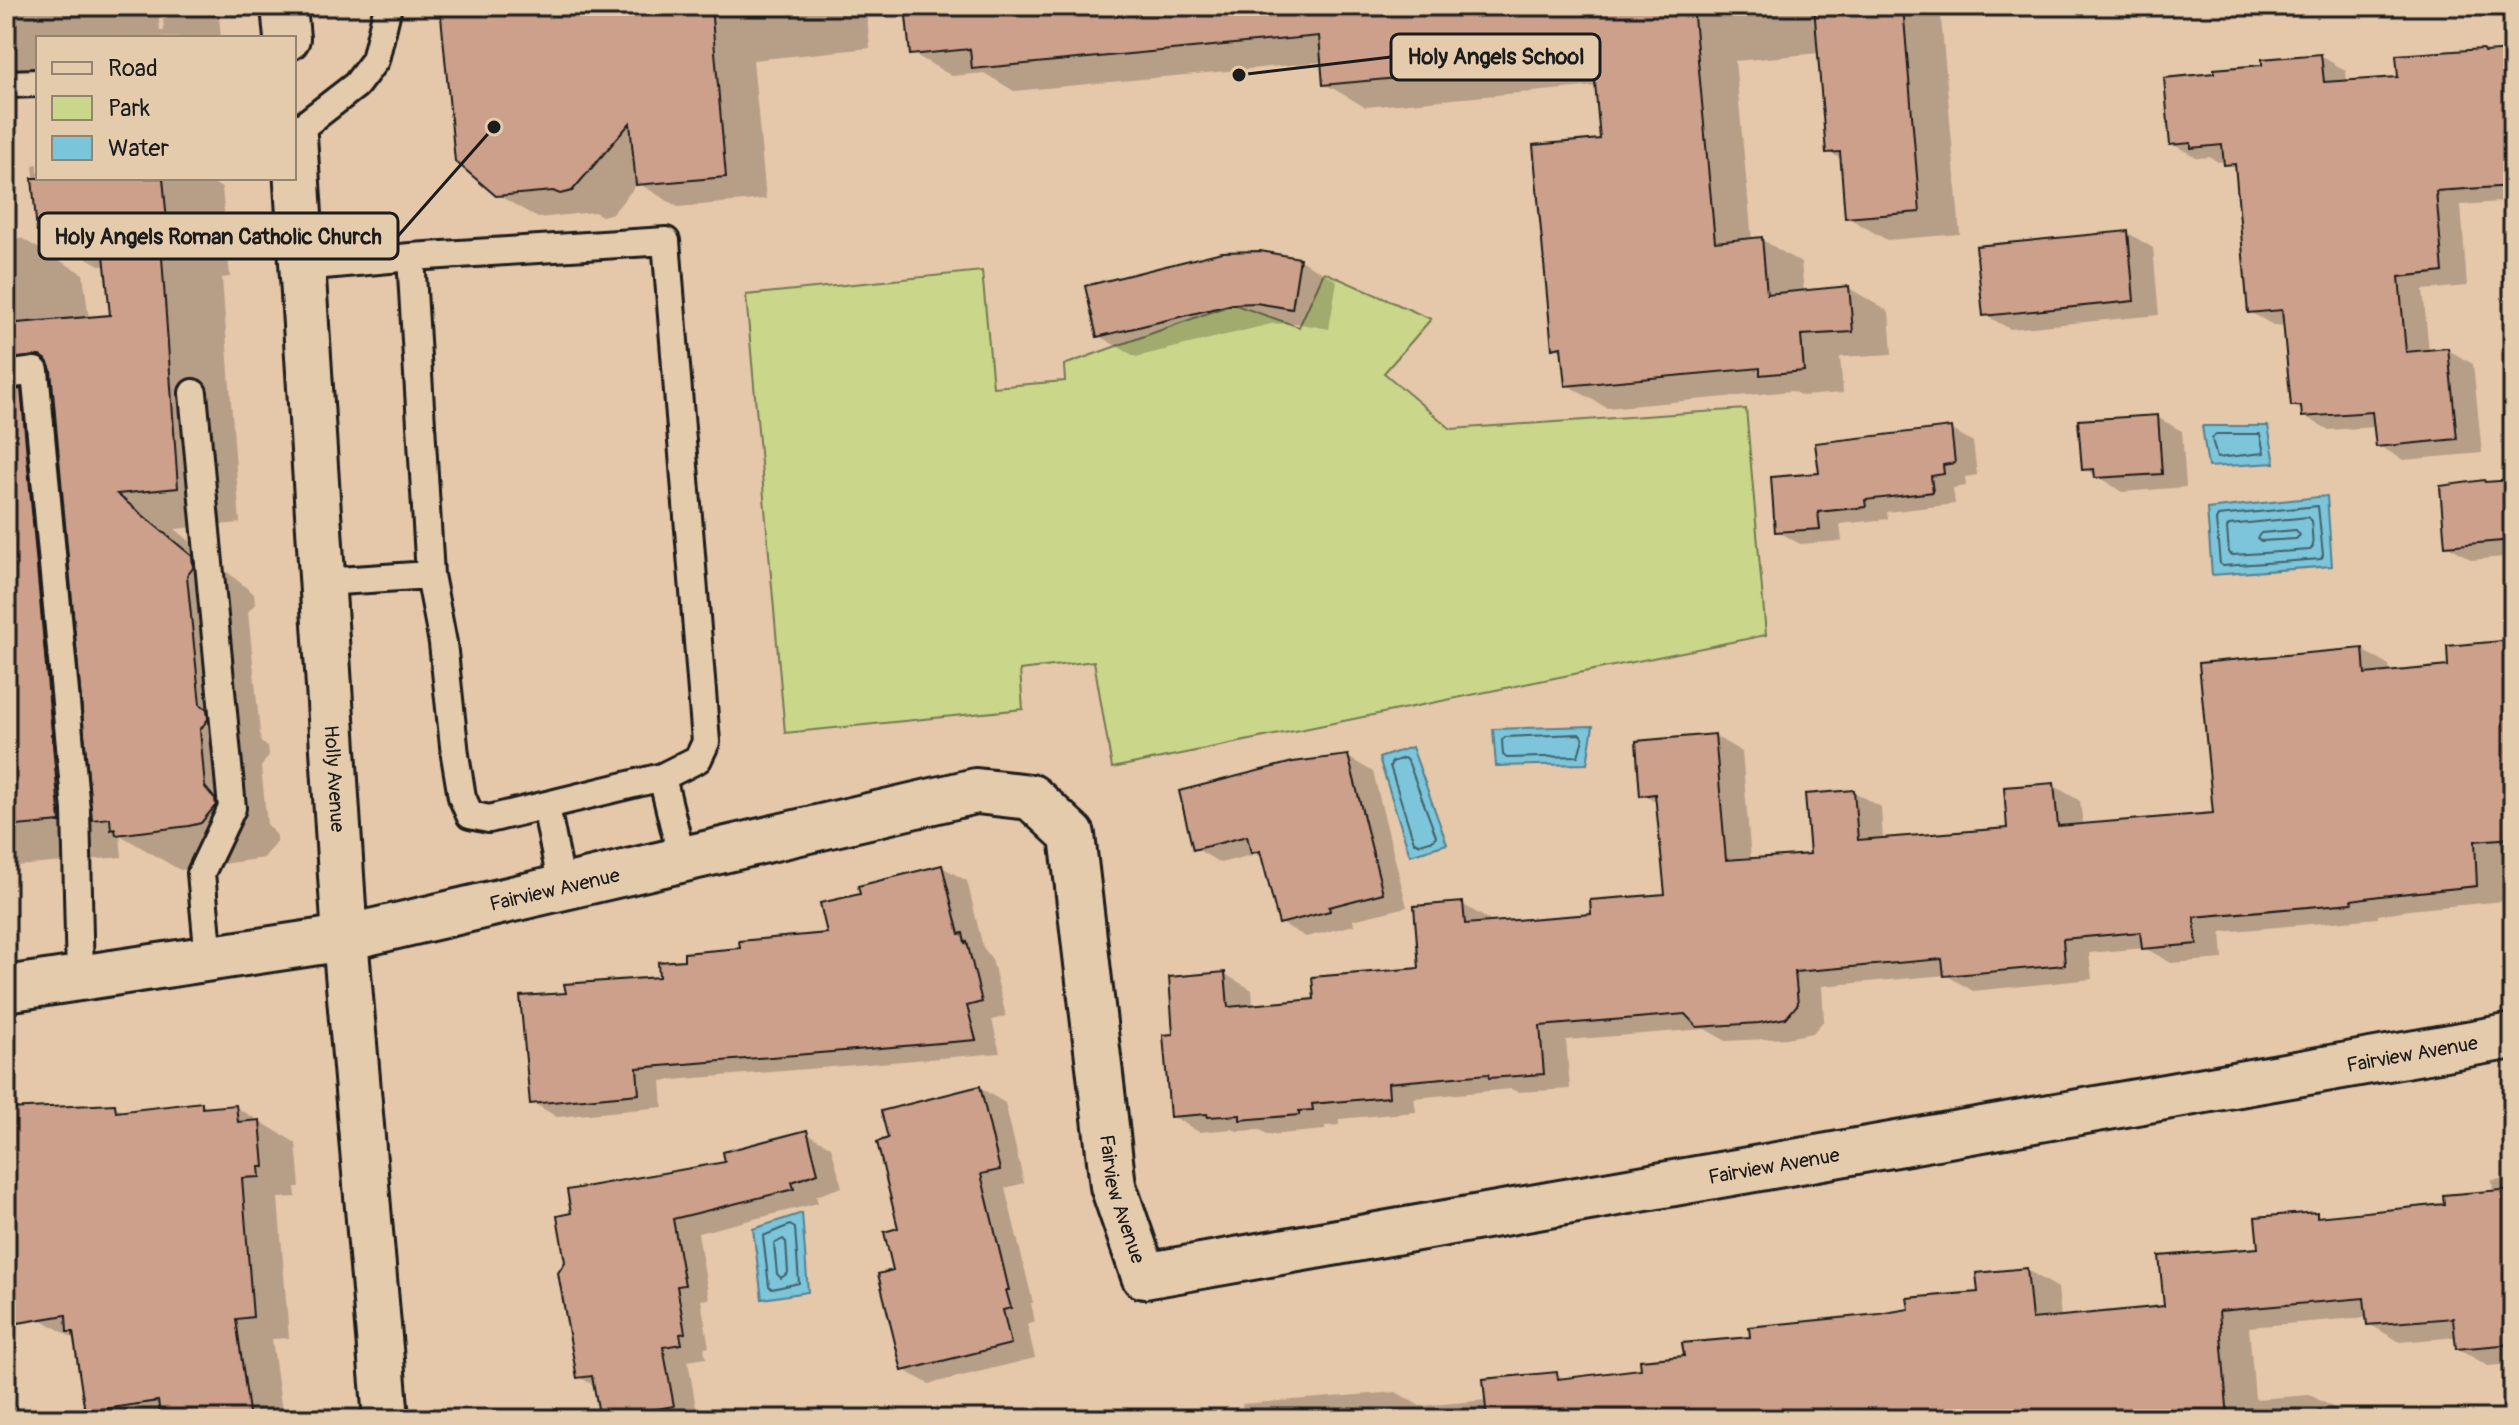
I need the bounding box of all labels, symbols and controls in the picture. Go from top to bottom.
callout: Holy Angels School [1391,34,1600,80]
legend [36,36,296,180]
text: Holy Angels School [1408,43,1584,71]
text: Road [108,54,158,83]
text: Park [108,94,150,123]
text: Water [108,134,169,163]
callout: Holy Angels Roman Catholic Church [39,213,398,259]
text: Holy Angels Roman Catholic Church [54,223,382,251]
street label: Holly Avenue [318,724,350,833]
street label: Fairview Avenue [487,862,622,917]
street label: Fairview Avenue [2345,1030,2480,1078]
street label: Fairview Avenue [1094,1133,1151,1267]
street label: Fairview Avenue [1706,1142,1842,1190]

